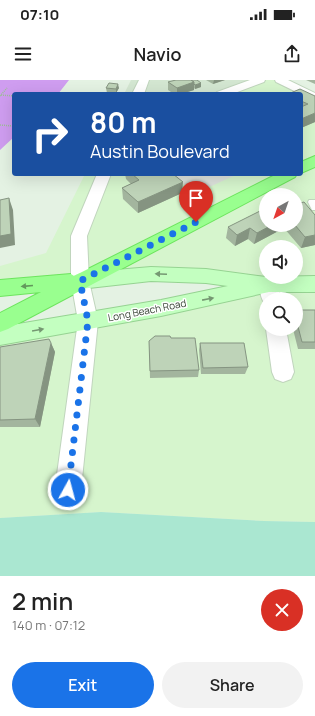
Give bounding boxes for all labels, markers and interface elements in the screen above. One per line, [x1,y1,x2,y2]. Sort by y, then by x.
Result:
text: 07:10 [20,4,59,25]
text: Navio [133,42,182,66]
icon: menu [12,43,34,65]
icon: share [281,43,303,65]
text: 80 m [90,103,156,141]
icon: right [24,108,76,160]
text: Austin Boulevard [90,139,230,163]
pin [179,181,213,222]
icon: arrive [185,187,207,209]
north arrow [259,188,303,232]
map controls [259,188,303,336]
button: sound [259,240,303,284]
one-way arrow [155,271,167,278]
one-way arrow [21,282,33,289]
button: search [259,292,303,336]
one-way arrow [201,295,214,301]
street label: Long Beach Road [107,296,187,324]
one-way arrow [32,327,45,333]
position arrow [47,469,89,511]
text: 2 min [12,584,73,617]
button: close [261,589,303,631]
text: 140 m · 07:12 [12,616,85,634]
button: Exit [12,662,154,708]
button: Share [162,662,303,708]

